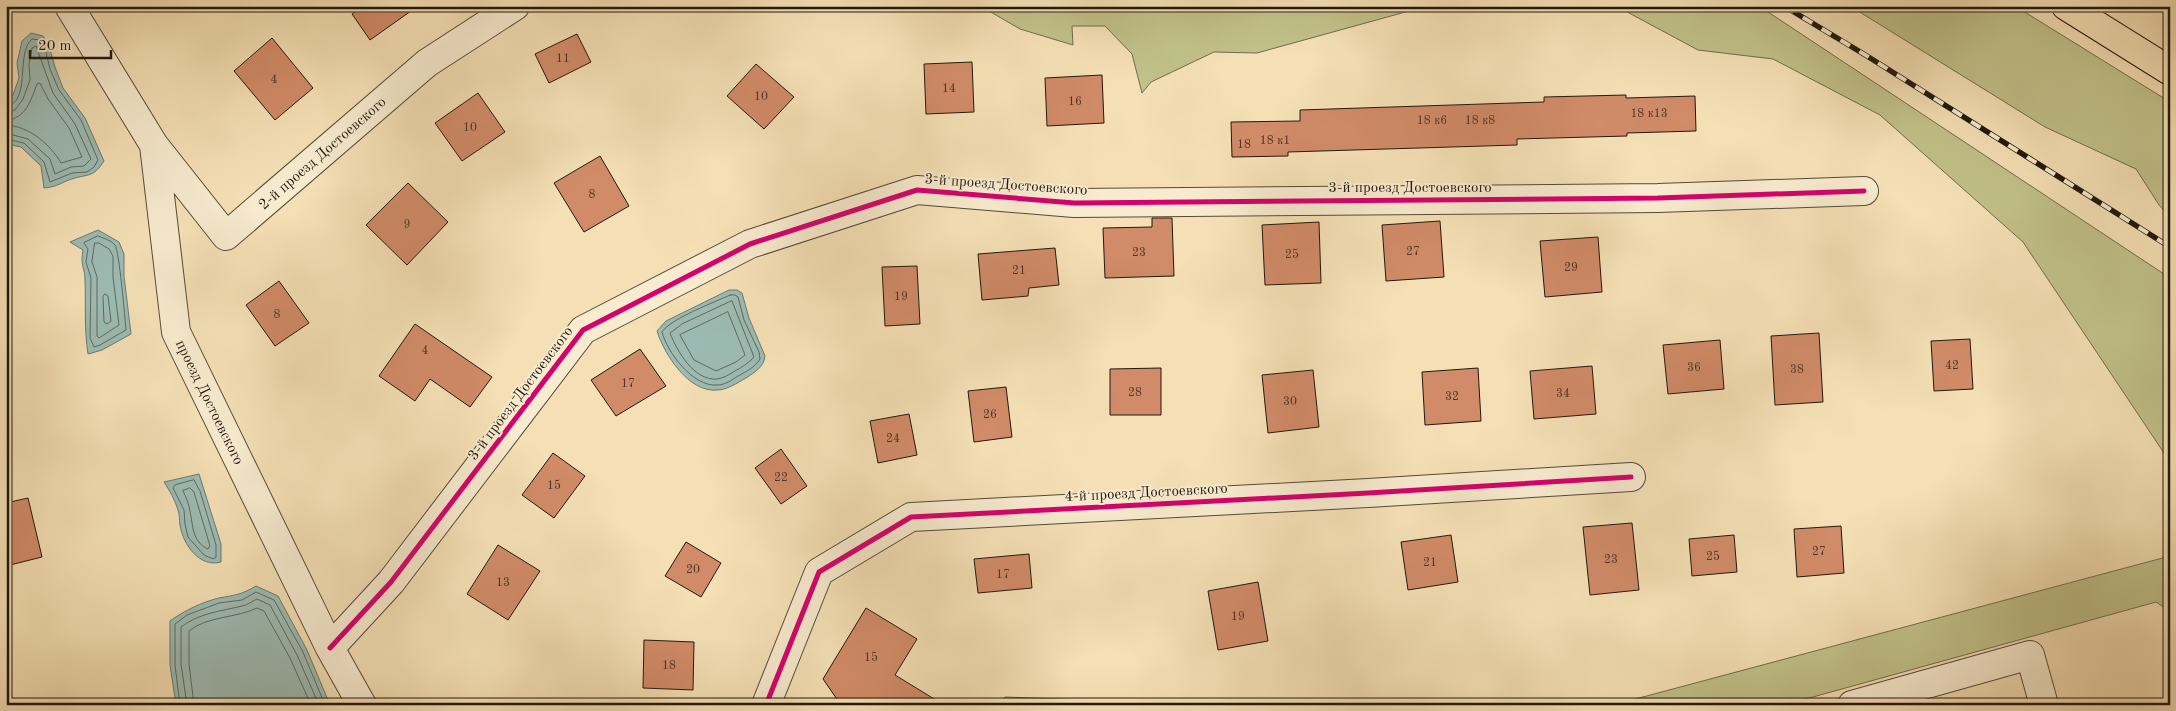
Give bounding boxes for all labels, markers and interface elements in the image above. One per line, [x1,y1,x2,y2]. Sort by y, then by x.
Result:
scale bar [30,28,111,60]
text: 20 m [38,39,72,54]
house number: 11 [556,53,570,65]
house number: 4 [271,74,278,86]
house number: 14 [942,83,956,95]
house number: 10 [754,91,768,103]
street label: 2-й проезд Достоевского [256,95,390,213]
house number: 16 [1068,96,1082,108]
house number: 18 к13 [1630,108,1668,120]
house number: 18 к6 [1417,115,1447,127]
house number: 18 к8 [1465,115,1495,127]
house number: 10 [463,122,477,134]
house number: 18 к1 [1260,135,1290,147]
house number: 18 [1237,139,1251,151]
street label: 3-й проезд Достоевского [924,172,1088,199]
street label: 3-й проезд Достоевского [1328,181,1492,196]
house number: 8 [589,189,596,201]
house number: 9 [404,219,410,231]
house number: 27 [1406,246,1420,258]
house number: 23 [1132,247,1146,259]
house number: 25 [1285,248,1299,261]
house number: 29 [1564,262,1578,274]
house number: 21 [1012,265,1026,277]
house number: 19 [894,291,908,303]
house number: 8 [274,309,281,321]
street label: 3-й проезд Достоевского [466,324,576,464]
street label: проезд Достоевского [172,338,245,467]
house number: 4 [422,345,429,357]
house number: 42 [1945,360,1959,372]
house number: 36 [1687,362,1701,374]
house number: 38 [1790,364,1804,376]
house number: 17 [621,378,635,390]
house number: 28 [1128,387,1142,399]
house number: 34 [1556,388,1570,400]
house number: 32 [1445,391,1459,403]
house number: 30 [1283,396,1297,408]
house number: 26 [983,409,997,421]
house number: 24 [886,433,900,445]
house number: 22 [774,472,788,484]
house number: 15 [547,479,561,492]
street label: 4-й проезд Достоевского [1064,482,1228,505]
house number: 27 [1812,546,1826,558]
house number: 25 [1706,550,1720,563]
house number: 23 [1604,554,1618,566]
house number: 21 [1423,557,1437,569]
house number: 20 [686,564,700,576]
house number: 17 [996,569,1010,581]
house number: 13 [496,577,510,589]
house number: 19 [1231,611,1245,623]
house number: 15 [864,651,878,664]
house number: 18 [662,660,676,672]

